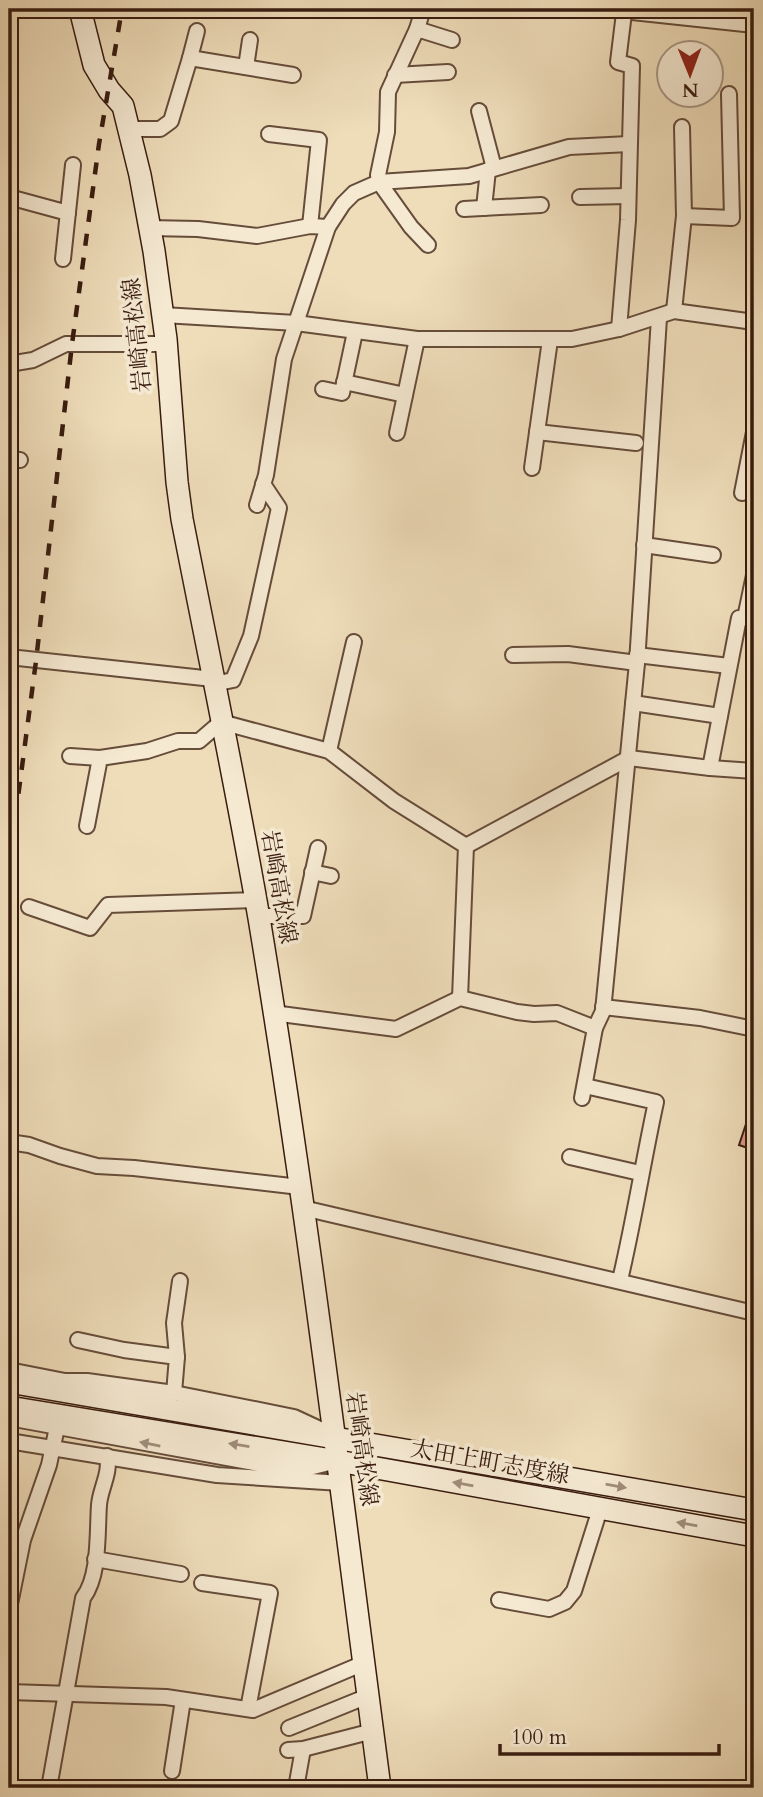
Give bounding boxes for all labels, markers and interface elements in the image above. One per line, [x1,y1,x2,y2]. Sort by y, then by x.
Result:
north arrow [654,38,724,108]
text: N [681,77,699,103]
street label: 岩崎高松線 [116,276,158,394]
street label: 岩崎高松線 [254,828,304,946]
street label: 岩崎高松線 [339,1390,385,1508]
street label: 太田上町志度線 [408,1433,572,1491]
one-way arrow [139,1439,161,1450]
one-way arrow [228,1439,250,1450]
one-way arrow [452,1478,474,1489]
one-way arrow [605,1481,627,1492]
one-way arrow [676,1518,698,1529]
scale bar [500,1713,719,1757]
text: 100 m [511,1723,567,1752]

